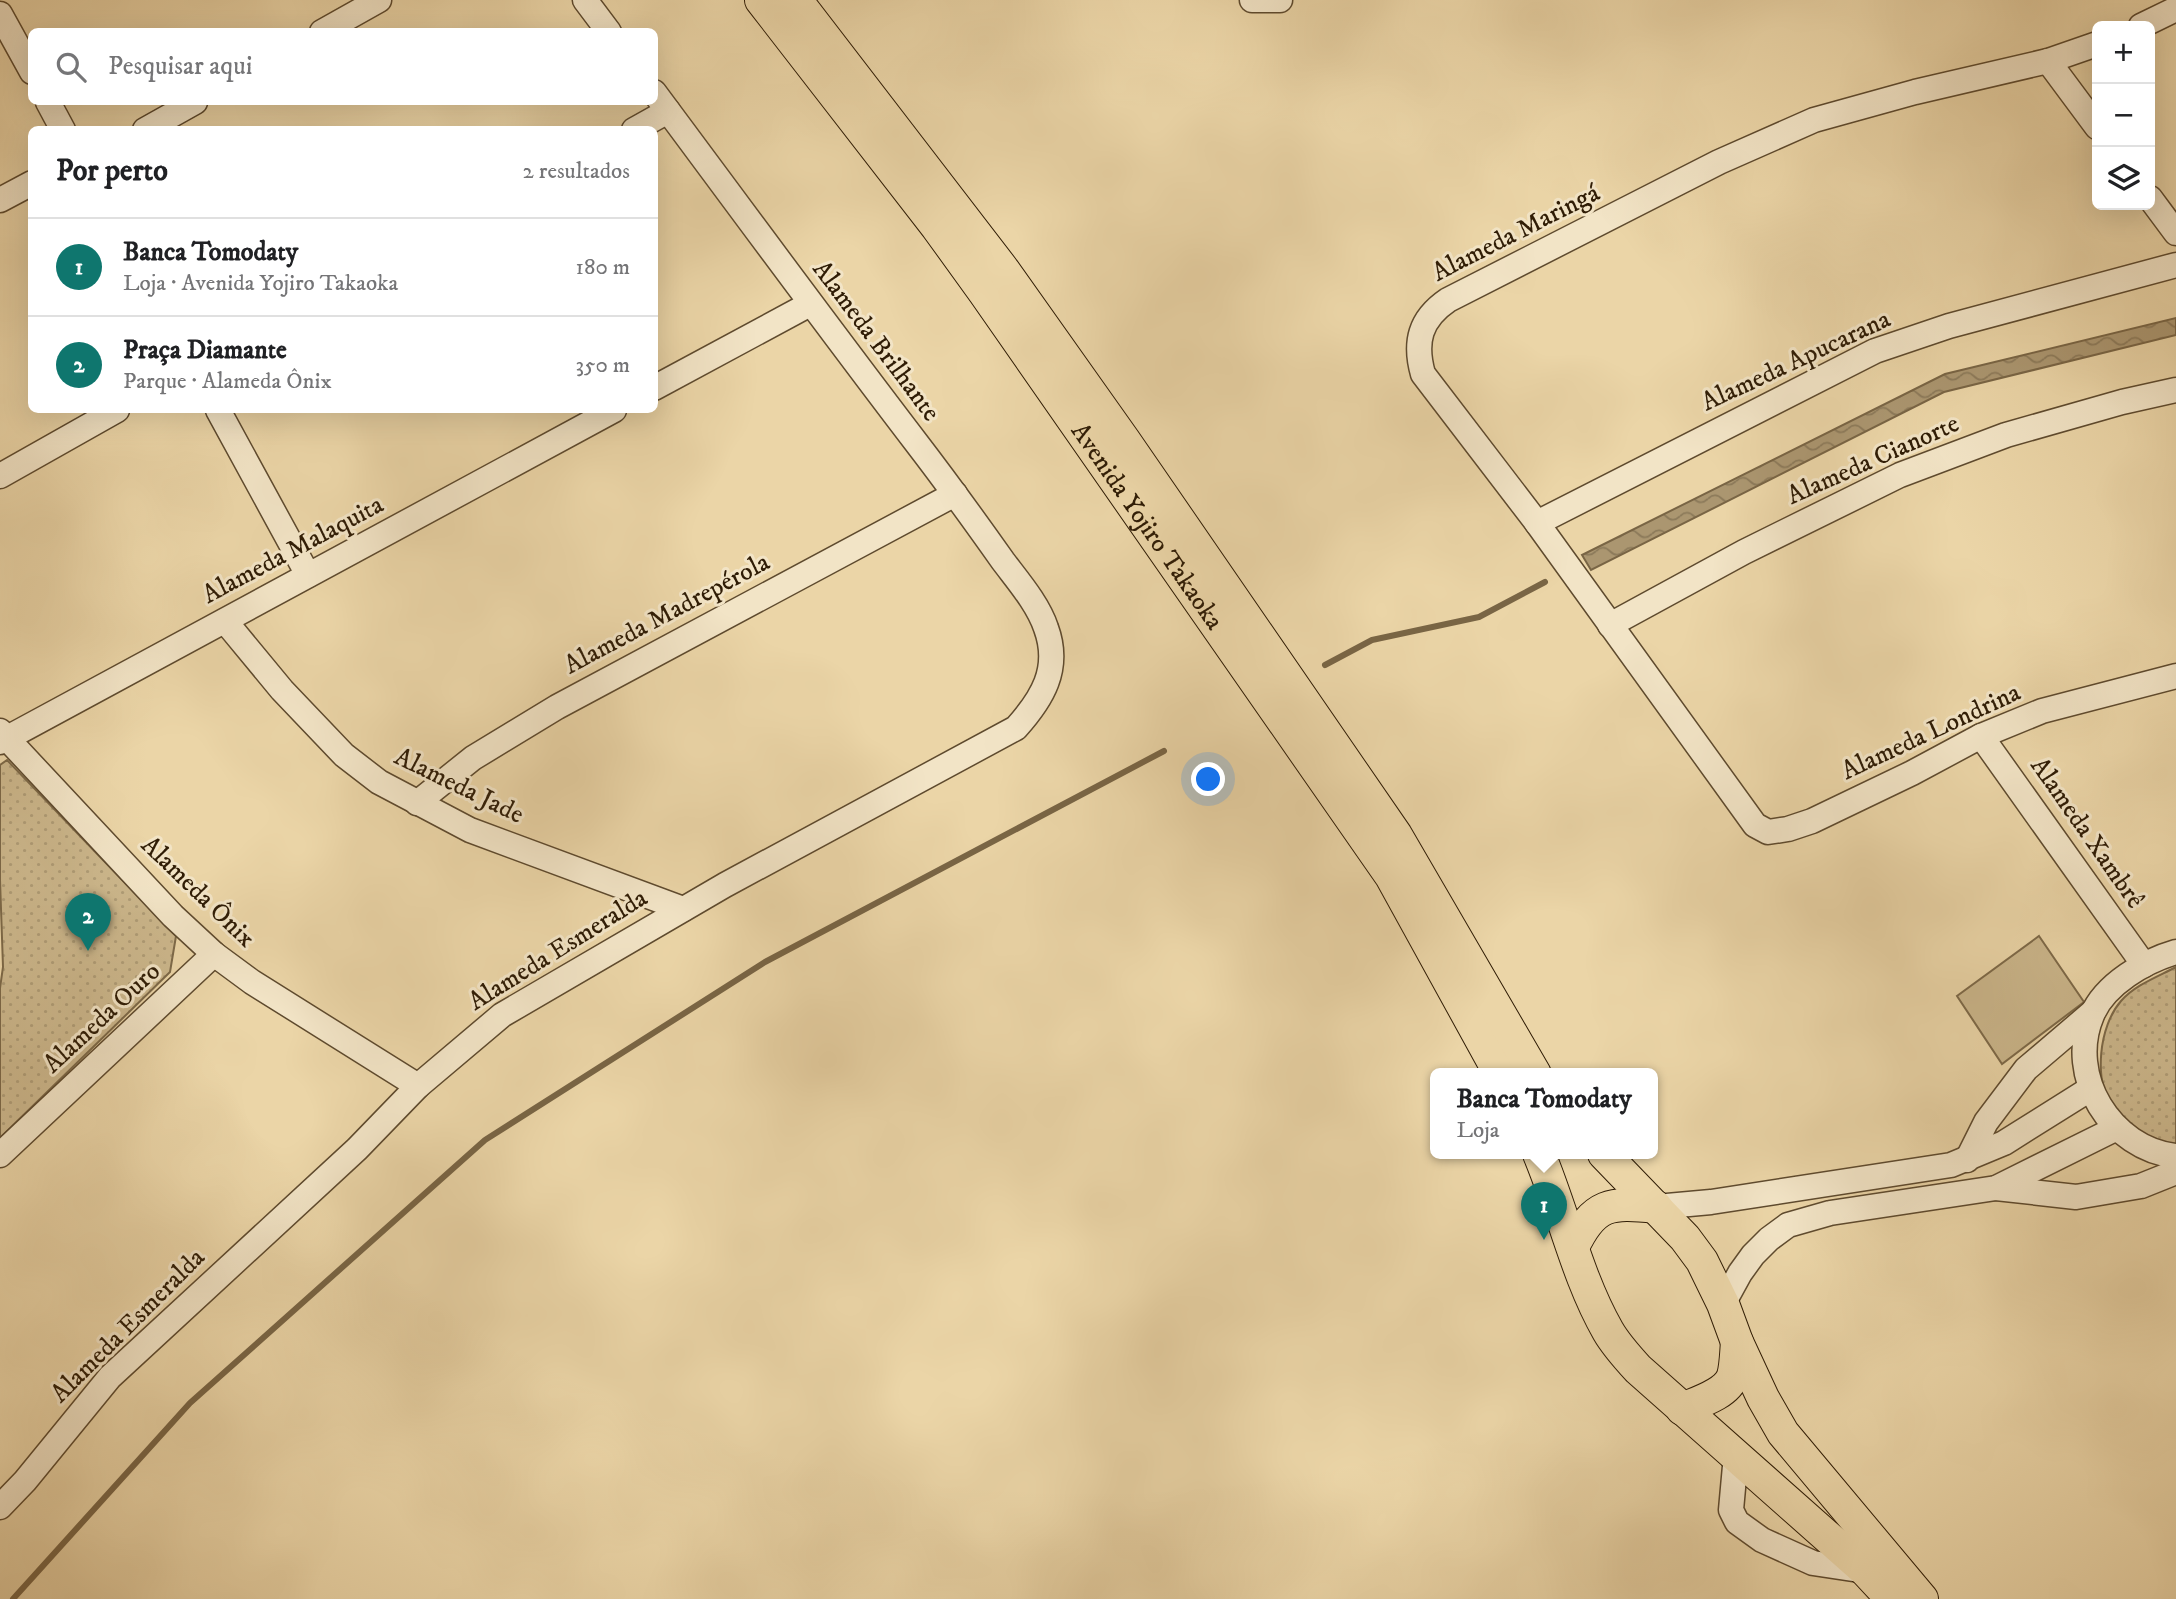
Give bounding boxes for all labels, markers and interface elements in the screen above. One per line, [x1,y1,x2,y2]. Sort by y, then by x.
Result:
map controls [2092,21,2155,210]
button: + [2092,21,2155,84]
search box [28,28,658,105]
icon: search [52,48,90,86]
text: Pesquisar aqui [108,50,252,83]
button: − [2092,84,2155,147]
button: layers [2092,147,2155,210]
text: Por perto [56,153,168,190]
text: 2 resultados [523,157,630,186]
street label: Alameda Maringá [1427,177,1605,289]
text: Banca Tomodaty [123,236,298,269]
text: 1 [75,253,83,282]
text: 180 m [575,253,630,282]
street label: Alameda Brilhante [805,254,947,428]
text: Loja · Avenida Yojiro Takaoka [123,269,398,298]
street label: Alameda Apucarana [1696,303,1896,419]
text: Praça Diamante [123,334,287,367]
text: 2 [73,351,85,380]
text: 350 m [575,351,630,380]
text: Parque · Alameda Ônix [123,367,332,396]
street label: Alameda Cianorte [1782,407,1964,513]
street label: Avenida Yojiro Takaoka [1064,416,1231,636]
street label: Alameda Malaquita [197,488,389,612]
street label: Alameda Madrepérola [558,546,776,682]
street label: Alameda Londrina [1836,676,2026,788]
street label: Alameda Jade [389,741,529,831]
street label: Alameda Xambrê [2023,751,2151,915]
your location [1191,762,1225,796]
street label: Alameda Ônix [134,828,263,955]
street label: Alameda Esmeralda [462,882,654,1018]
pin: 2 [65,893,111,951]
street label: Alameda Ouro [36,955,168,1081]
popup [1430,1068,1658,1159]
text: Banca Tomodaty [1456,1083,1632,1116]
text: Loja [1456,1116,1499,1145]
pin: 1 [1521,1182,1567,1240]
street label: Alameda Esmeralda [44,1242,212,1410]

